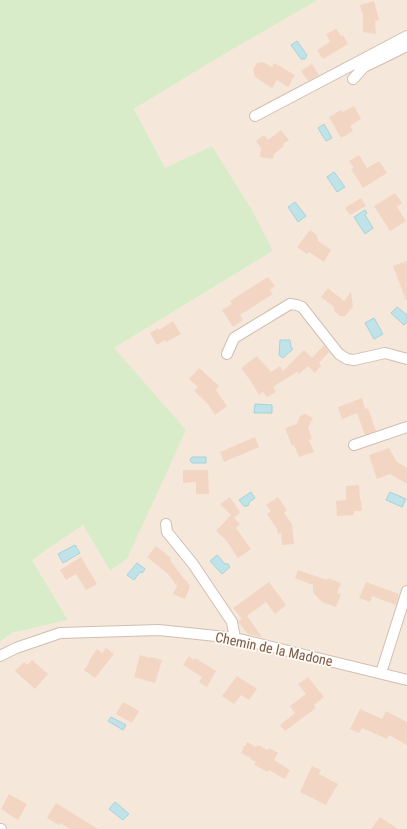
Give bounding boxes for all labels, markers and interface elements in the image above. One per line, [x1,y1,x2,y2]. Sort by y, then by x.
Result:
street label: Chemin de la Madone [214,629,335,669]

